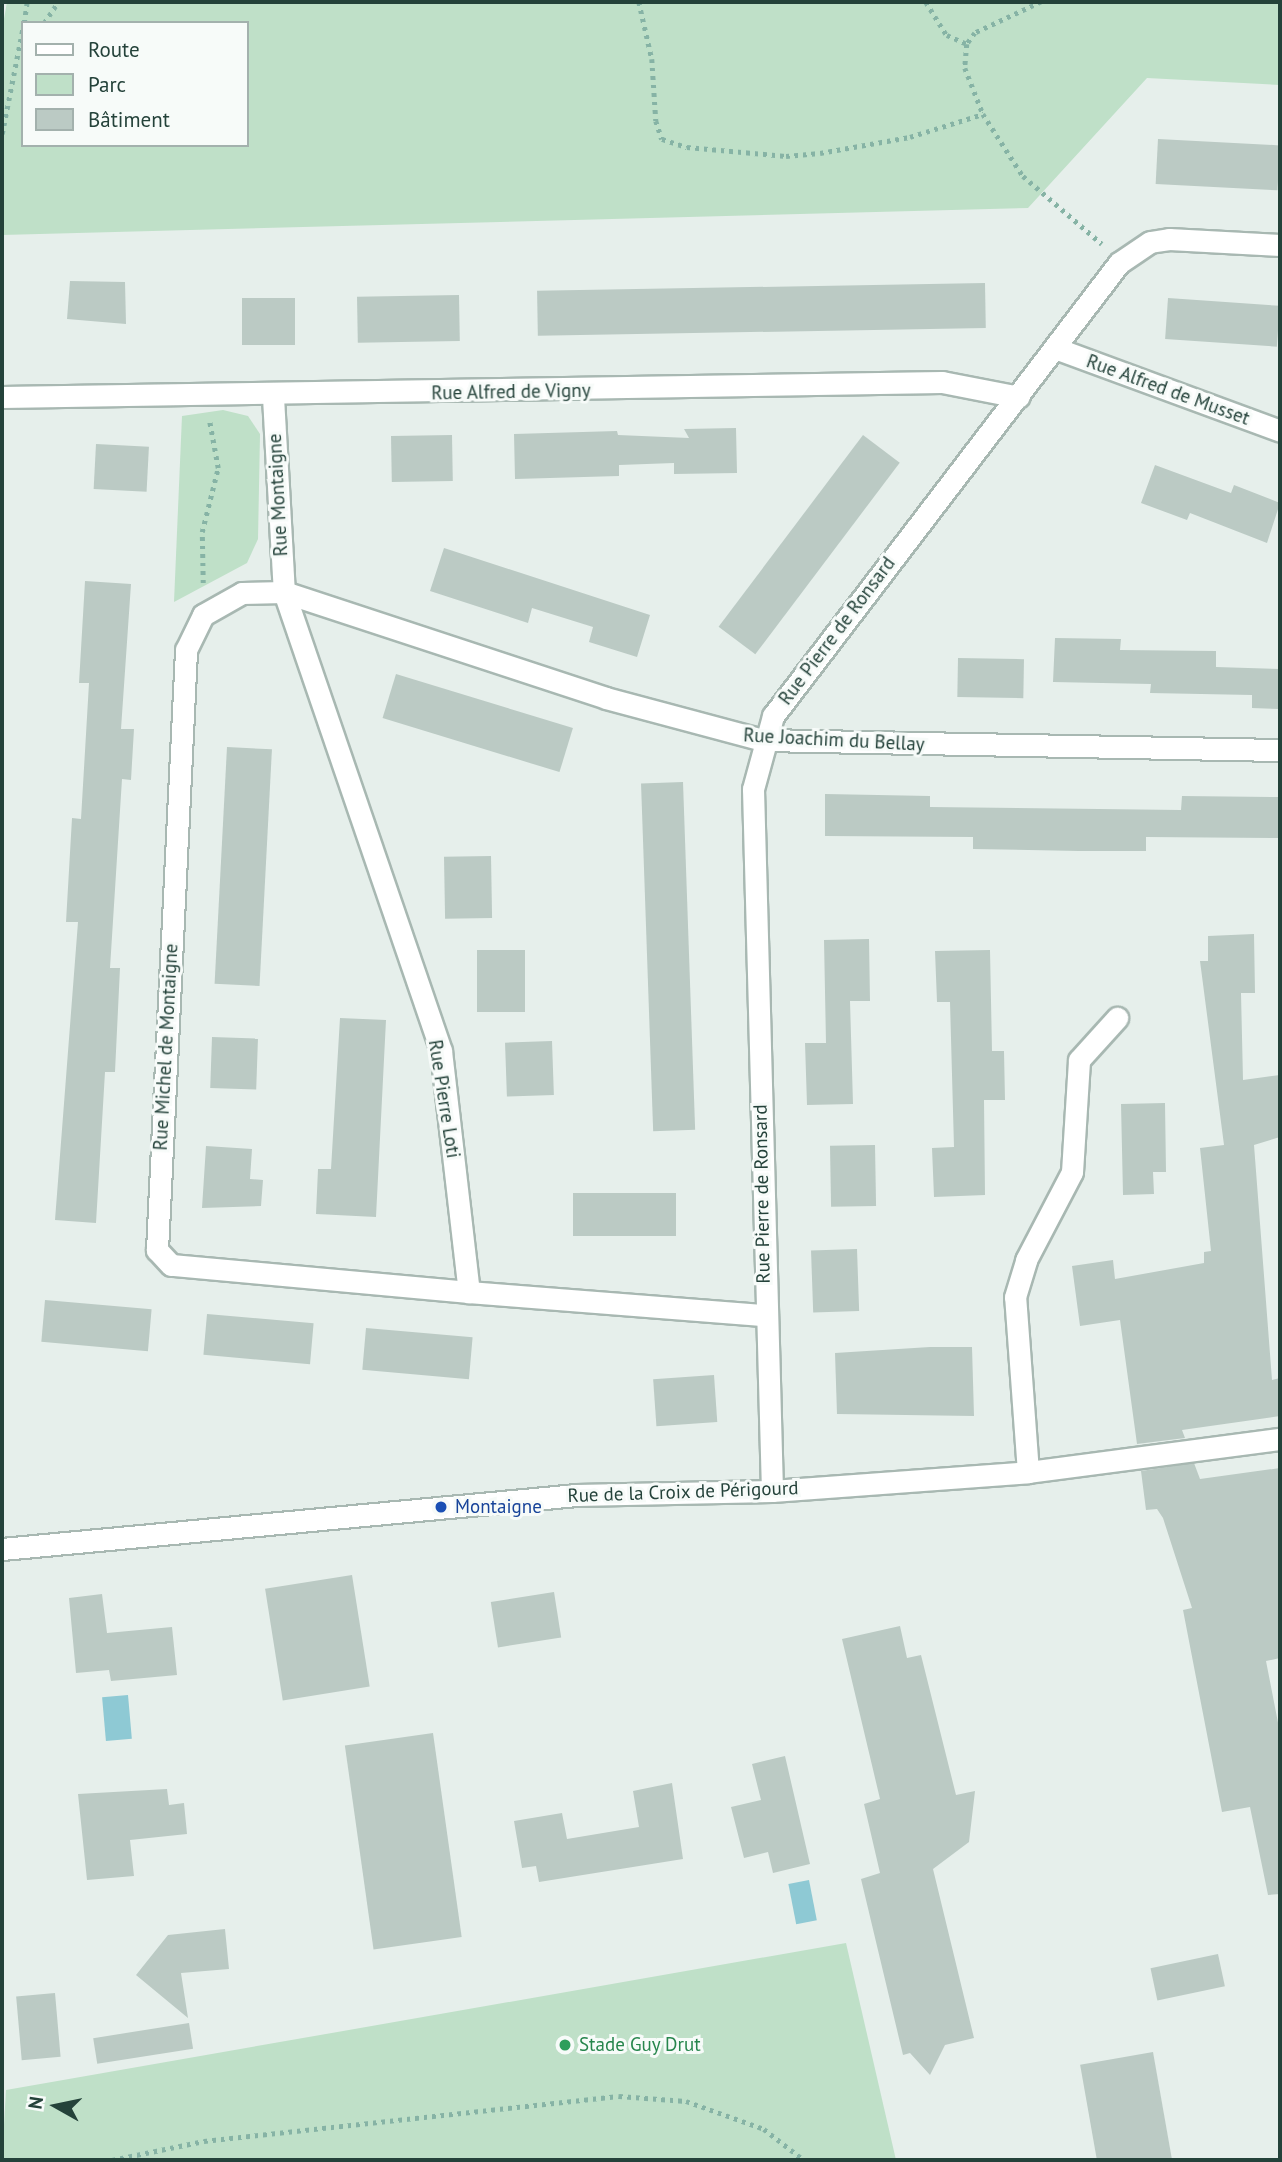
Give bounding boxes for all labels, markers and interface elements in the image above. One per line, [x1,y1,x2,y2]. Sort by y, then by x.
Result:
legend [21,21,248,147]
text: Route [88,36,140,63]
text: Parc [88,71,126,98]
text: Bâtiment [88,106,170,133]
street label: Rue Alfred de Musset [1083,350,1253,430]
street label: Rue Alfred de Vigny [431,379,591,405]
street label: Rue Montaigne [263,433,293,557]
street label: Rue Pierre de Ronsard [774,553,900,709]
street label: Rue Joachim du Bellay [743,724,925,756]
street label: Rue Michel de Montaigne [149,943,183,1151]
street label: Rue Pierre Loti [423,1038,465,1160]
street label: Rue Pierre de Ronsard [749,1104,775,1284]
street label: Rue de la Croix de Périgourd [567,1477,799,1507]
place label: Montaigne [455,1496,542,1518]
marker: Montaigne [433,1499,449,1515]
place label: Stade Guy Drut [579,2034,701,2056]
marker: Stade Guy Drut [557,2037,573,2053]
north arrow [21,2071,91,2141]
text: N [22,2095,48,2111]

